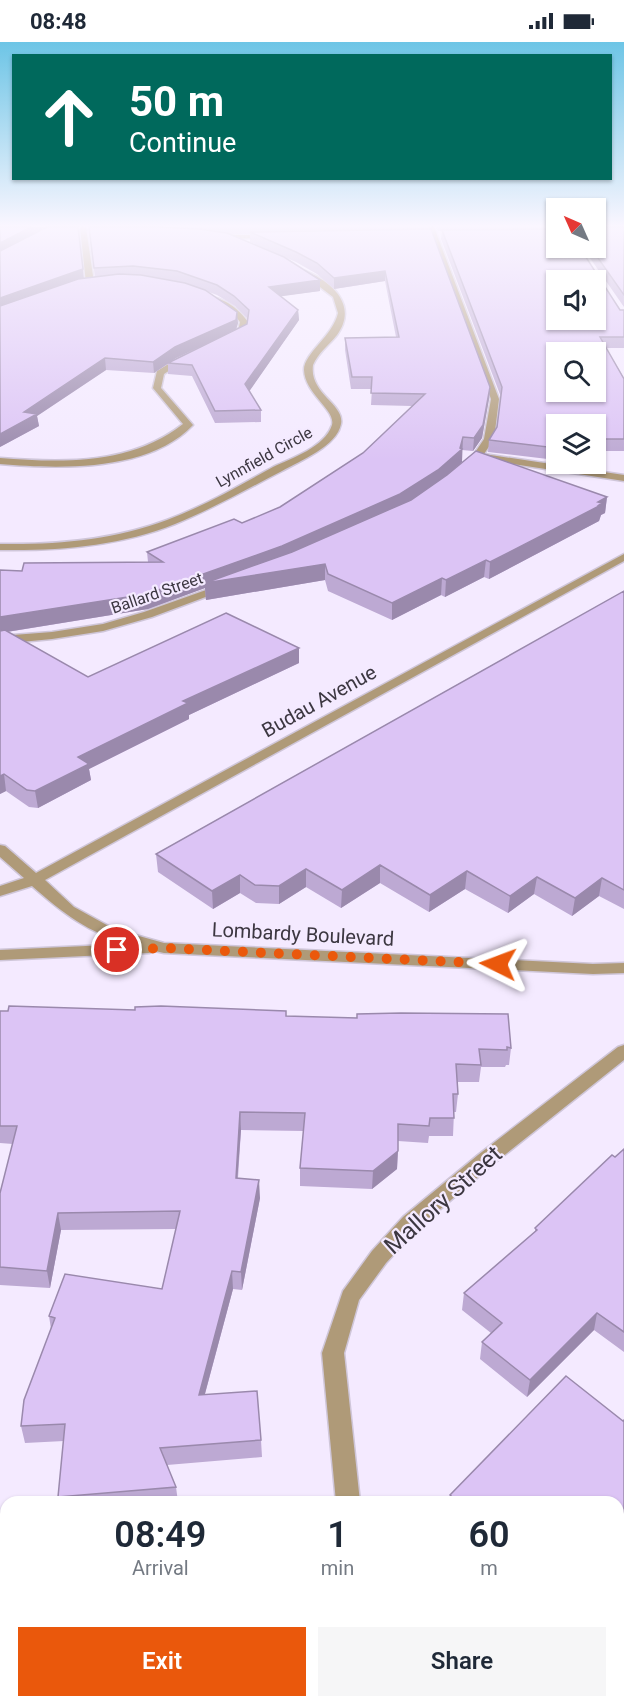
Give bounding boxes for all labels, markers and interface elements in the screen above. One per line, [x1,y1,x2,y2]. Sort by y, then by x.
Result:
text: 08:48 [30,9,87,34]
text: 50 m [129,77,224,126]
icon: ahead [30,78,108,156]
text: Continue [129,127,236,159]
north arrow [546,198,606,258]
map controls [546,198,606,474]
button: sound [546,270,606,330]
button: search [546,342,606,402]
button: layers [546,414,606,474]
street label: Lynnfield Circle [212,423,316,491]
street label: Ballard Street [109,568,205,618]
street label: Budau Avenue [258,660,380,742]
street label: Lombardy Boulevard [211,917,395,951]
pin [91,924,142,975]
position arrow [466,932,530,996]
icon: arrive [100,933,133,966]
street label: Mallory Street [379,1140,508,1260]
text: 08:49 [114,1514,206,1556]
text: 1 [327,1514,348,1556]
text: 60 [469,1514,510,1556]
text: Arrival [132,1556,189,1580]
text: min [321,1556,354,1580]
text: m [480,1556,498,1580]
button: Exit [18,1627,306,1696]
button: Share [318,1627,606,1696]

